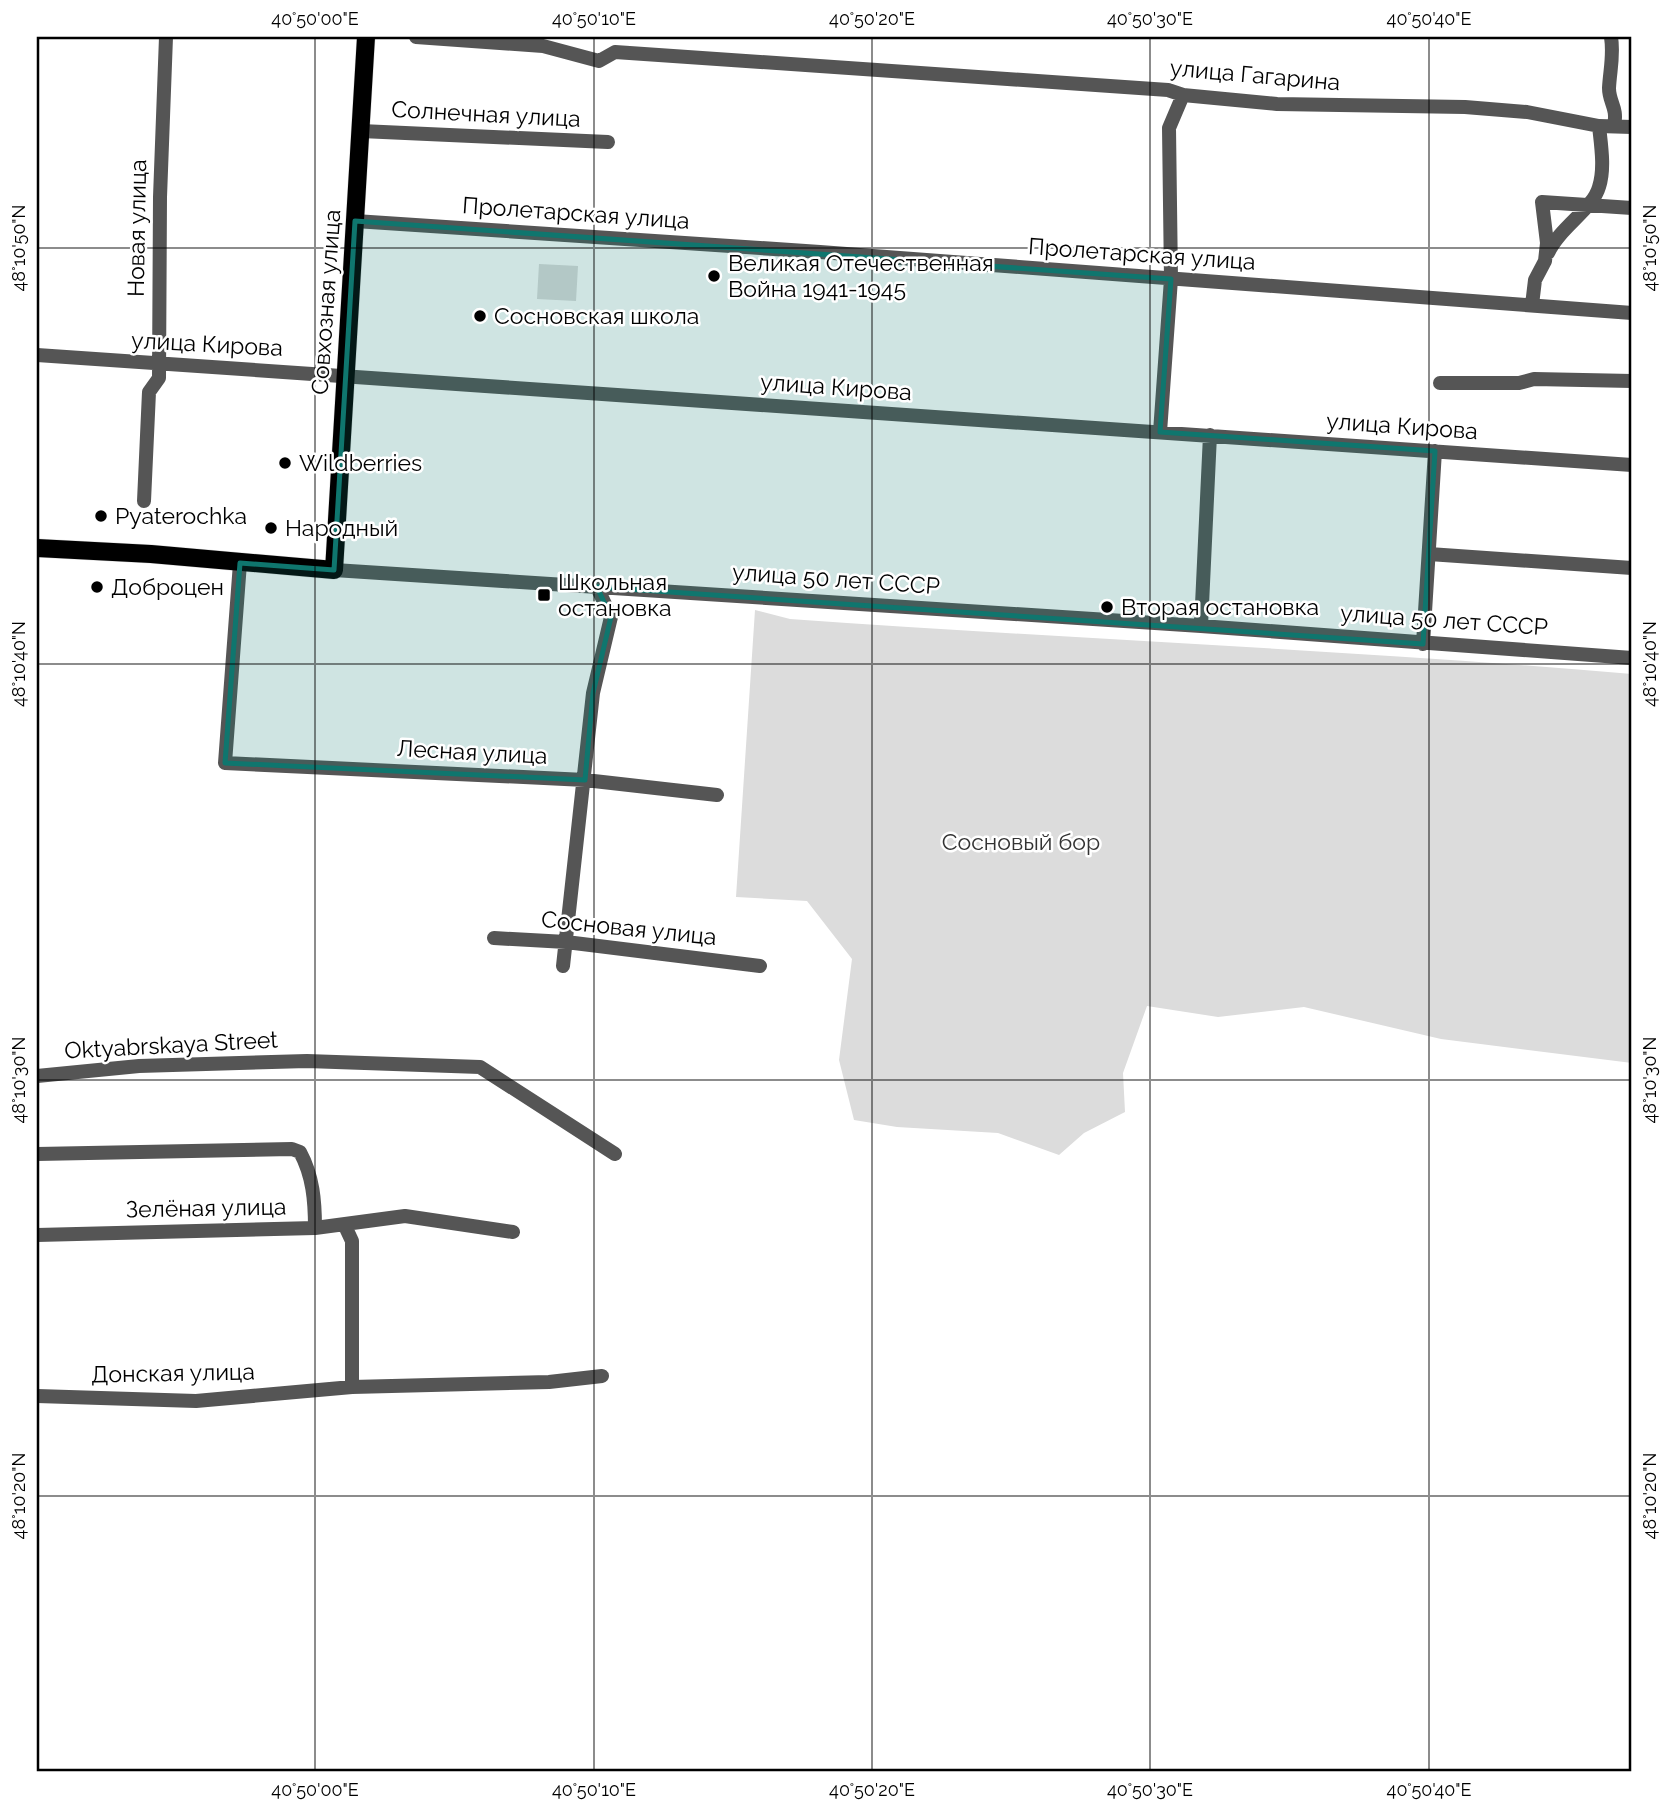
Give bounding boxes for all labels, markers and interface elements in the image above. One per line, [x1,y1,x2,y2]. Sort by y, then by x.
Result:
text: 40°50'00"E [271,8,359,29]
text: 40°50'10"E [552,8,636,29]
text: 40°50'20"E [829,8,915,29]
text: 40°50'30"E [1107,8,1193,29]
text: 40°50'40"E [1387,8,1471,29]
street label: улица Гагарина [1169,54,1341,95]
street label: Солнечная улица [391,95,581,132]
street label: Новая улица [122,159,151,297]
street label: Пролетарская улица [461,191,691,234]
text: 48°10'50"N [8,204,29,292]
text: 48°10'50"N [1639,204,1660,292]
street label: Совхозная улица [306,208,345,395]
street label: Пролетарская улица [1027,232,1257,275]
place label: Великая Отечественная Война 1941-1945 [728,249,994,302]
marker: Великая Отечественная Война 1941-1945 [706,268,722,284]
place label: Сосновская школа [494,302,699,329]
marker: Сосновская школа [472,308,488,324]
street label: улица Кирова [130,326,284,361]
street label: улица Кирова [759,368,913,405]
street label: улица Кирова [1325,407,1479,444]
place label: Wildberries [299,449,422,476]
marker: Wildberries [277,455,293,471]
place label: Pyaterochka [115,502,247,529]
marker: Pyaterochka [93,508,109,524]
place label: Народный [285,514,398,541]
marker: Народный [263,520,279,536]
street label: улица 50 лет СССР [731,558,941,599]
place label: Школьная остановка [558,568,672,621]
place label: Доброцен [111,573,224,600]
marker: Доброцен [89,579,105,595]
marker: Школьная остановка [536,587,552,603]
place label: Вторая остановка [1121,593,1319,620]
marker: Вторая остановка [1099,599,1115,615]
street label: улица 50 лет СССР [1339,599,1549,640]
text: 48°10'40"N [8,621,29,707]
text: 48°10'40"N [1639,621,1660,707]
street label: Лесная улица [396,734,548,769]
park label: Сосновый бор [942,828,1100,855]
street label: Сосновая улица [540,905,718,950]
street label: Oktyabrskaya Street [63,1025,279,1064]
text: 48°10'30"N [8,1036,29,1124]
text: 48°10'30"N [1639,1036,1660,1124]
street label: Зелёная улица [125,1193,287,1222]
street label: Донская улица [91,1358,255,1387]
text: 48°10'20"N [8,1453,29,1539]
text: 48°10'20"N [1639,1453,1660,1539]
text: 40°50'00"E [271,1779,359,1800]
text: 40°50'10"E [552,1779,636,1800]
text: 40°50'20"E [829,1779,915,1800]
text: 40°50'30"E [1107,1779,1193,1800]
text: 40°50'40"E [1387,1779,1471,1800]

